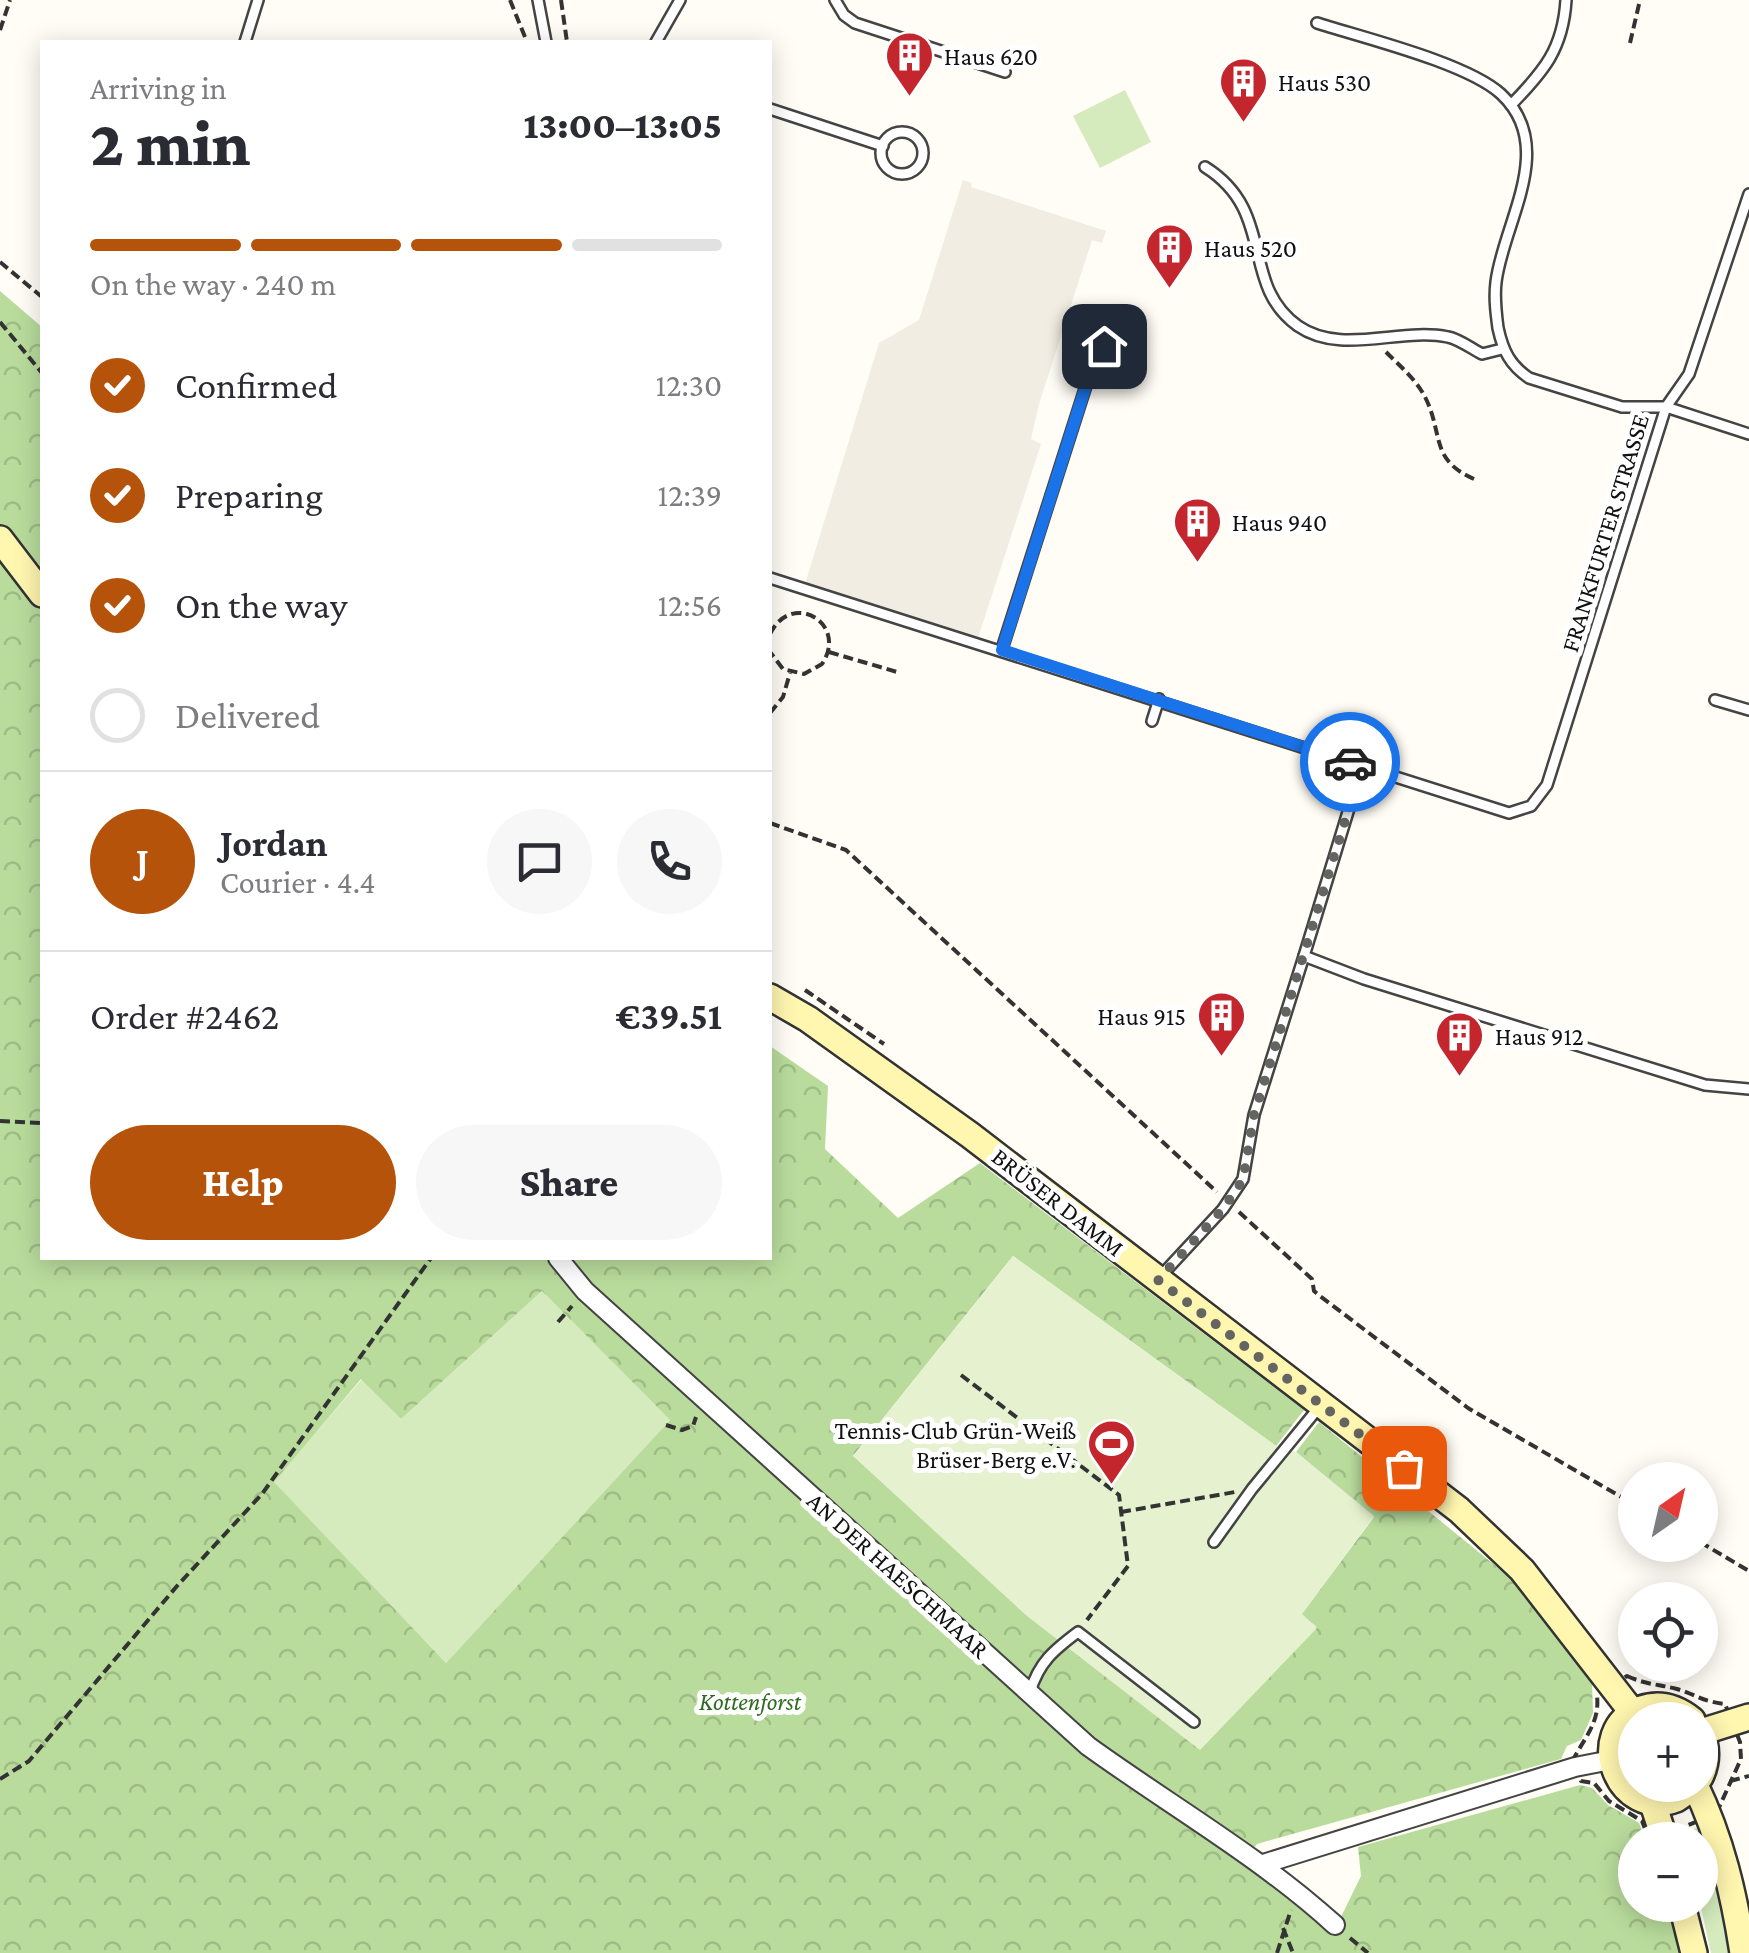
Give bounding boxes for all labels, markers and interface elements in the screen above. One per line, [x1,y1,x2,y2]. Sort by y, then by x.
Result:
building icon: Haus 620 [883,30,935,98]
place label: Haus 620 [944,43,1038,70]
building icon: Haus 530 [1217,56,1269,124]
place label: Haus 530 [1278,69,1371,96]
text: Arriving in [90,70,227,106]
text: 13:00–13:05 [524,104,722,146]
text: 2 min [90,107,251,179]
building icon: Haus 520 [1143,222,1195,290]
place label: Haus 520 [1204,235,1297,262]
text: On the way · 240 m [90,266,336,302]
pin [1062,304,1147,389]
icon: home [1077,319,1132,374]
icon: check [90,358,145,413]
text: Confirmed [175,364,338,406]
text: 12:30 [656,367,722,403]
street label: FRANKFURTER STRASSE [1556,411,1654,655]
icon: check [90,468,145,523]
text: Preparing [175,474,323,516]
text: 12:39 [658,477,722,513]
building icon: Haus 940 [1171,496,1223,564]
place label: Haus 940 [1232,509,1327,536]
icon: check [90,578,145,633]
text: On the way [175,584,347,626]
text: 12:56 [657,587,722,623]
text: Delivered [175,694,320,736]
courier [1300,712,1400,812]
icon: car [1323,735,1378,790]
button: chat [487,809,592,914]
button: phone [617,809,722,914]
text: Jordan [220,822,328,864]
text: J [136,840,149,882]
text: Courier · 4.4 [220,864,376,900]
building icon: Haus 915 [1195,990,1247,1058]
text: Order #2462 [90,995,279,1037]
text: €39.51 [615,995,722,1037]
place label: Haus 915 [1097,1003,1186,1030]
building icon: Haus 912 [1434,1010,1486,1078]
place label: Haus 912 [1495,1023,1584,1050]
button: Help [90,1125,396,1240]
button: Share [416,1125,722,1240]
street label: BRÜSER DAMM [987,1142,1129,1262]
place label: Tennis-Club Grün-Weiß Brüser-Berg e.V. [834,1417,1076,1474]
sports icon: Tennis-Club Grün-Weiß Brüser-Berg e.V. [1085,1418,1137,1486]
pin [1362,1426,1447,1511]
icon: bag [1377,1441,1432,1496]
north arrow [1618,1462,1718,1562]
map controls [1618,1462,1718,1922]
street label: AN DER HAESCHMAAR [802,1487,994,1663]
button: locate [1618,1582,1718,1682]
park label: Kottenforst [699,1688,802,1716]
button: + [1618,1702,1718,1802]
button: − [1618,1822,1718,1922]

